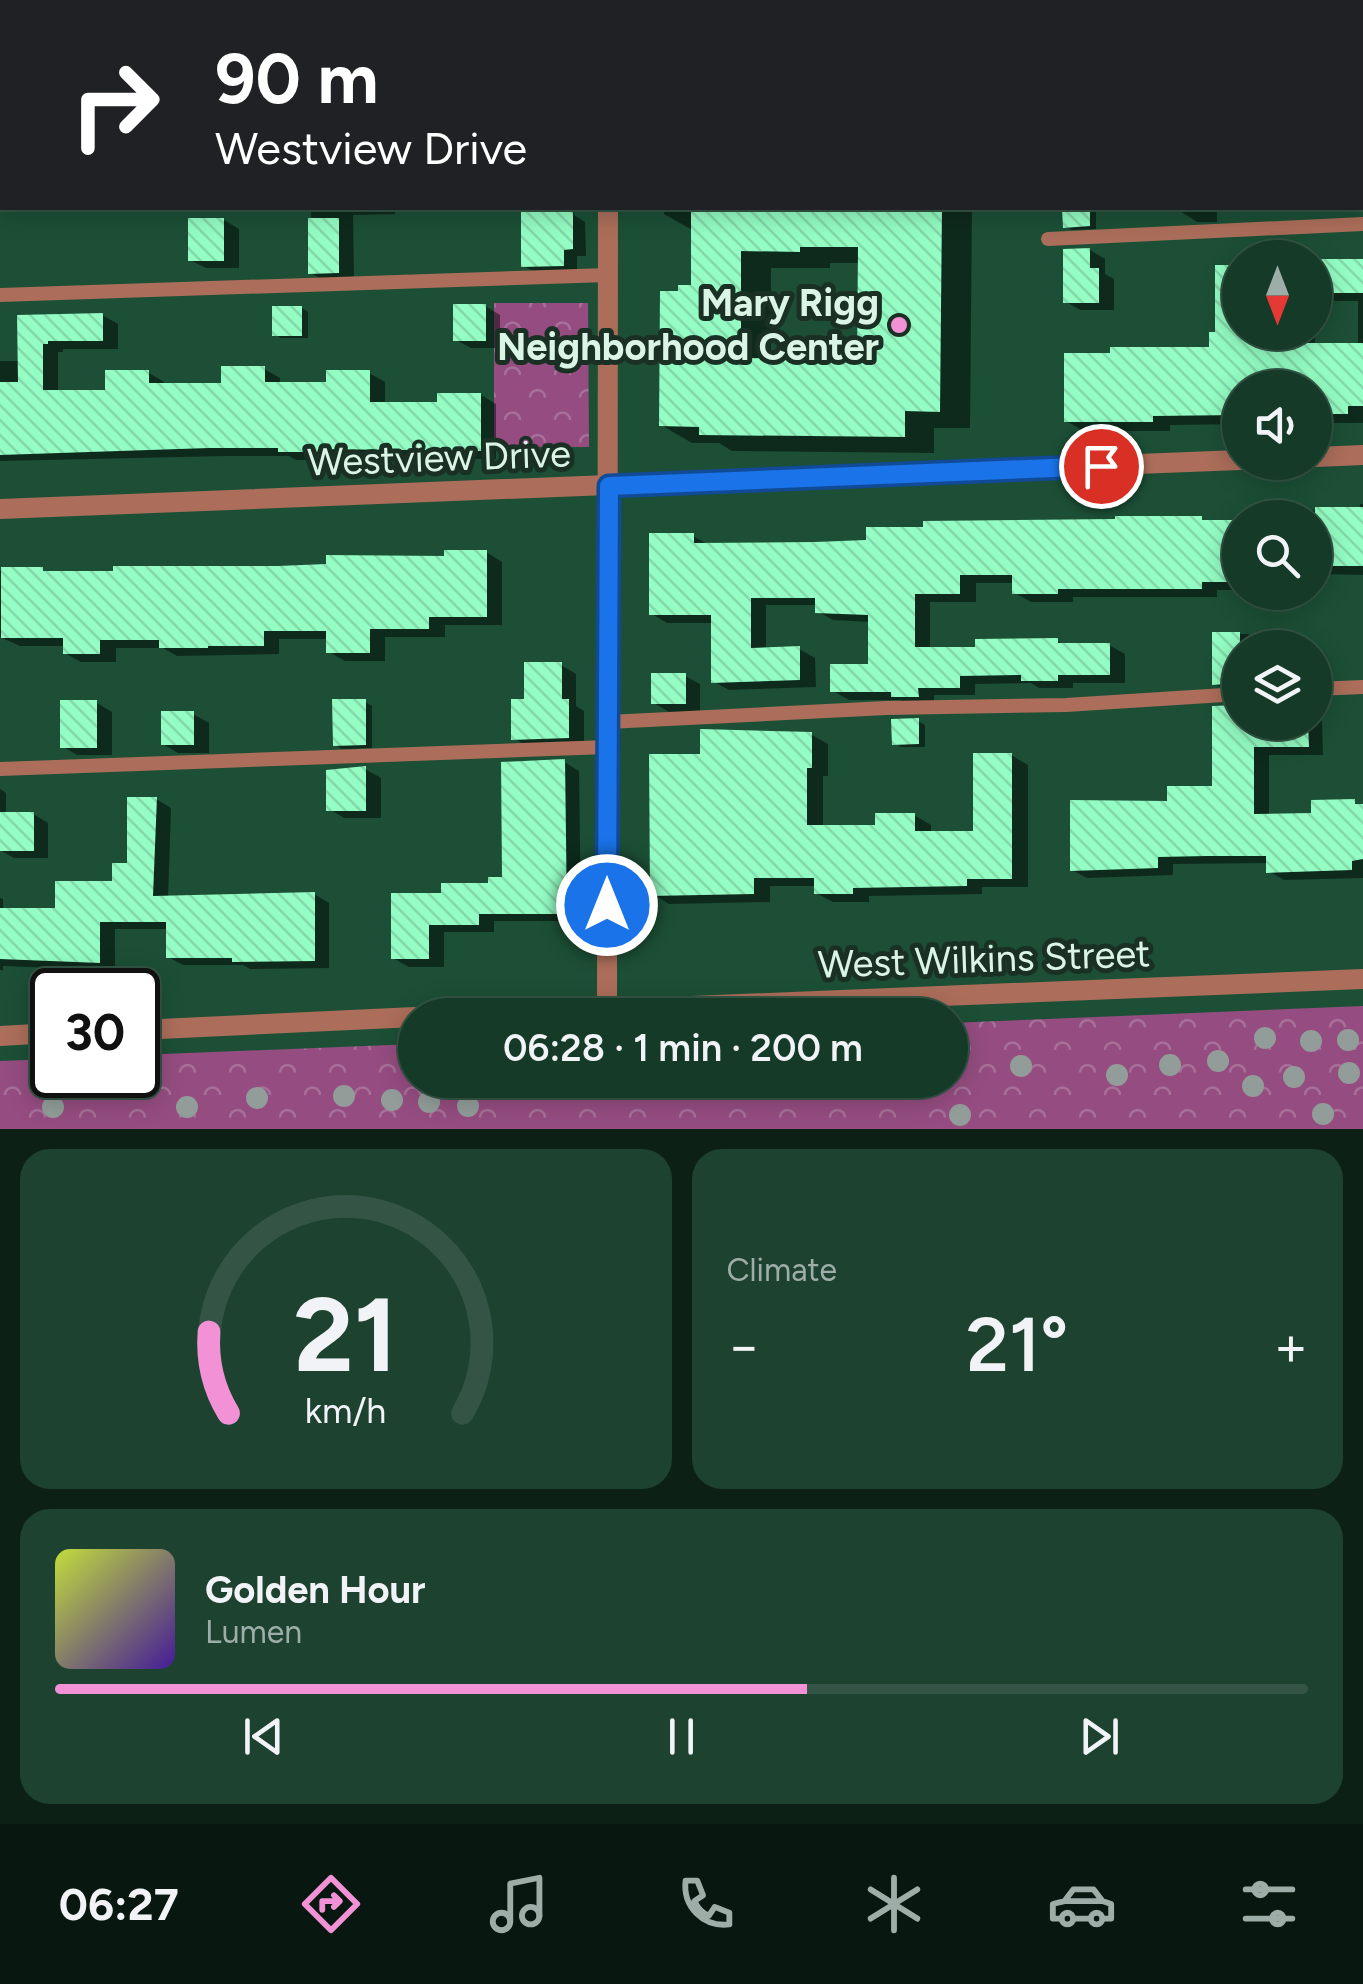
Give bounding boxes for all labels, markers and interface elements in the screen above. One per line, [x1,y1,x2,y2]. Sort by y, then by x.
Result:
text: 90 m [215,36,379,121]
icon: right [50,40,180,170]
text: Westview Drive [215,121,527,175]
north arrow [1222,240,1332,350]
map controls [1222,240,1332,740]
place label: Mary Rigg Neighborhood Center [497,280,879,370]
marker: Mary Rigg Neighborhood Center [888,314,910,336]
button: sound [1222,370,1332,480]
pin [1059,424,1144,509]
street label: Westview Drive [306,430,572,486]
icon: arrive [1074,439,1129,494]
button: search [1222,500,1332,610]
button: layers [1222,630,1332,740]
position arrow [555,853,659,957]
street label: West Wilkins Street [817,930,1151,988]
speed limit sign: 30 [30,968,160,1098]
text: 06:28 · 1 min · 200 m [503,1025,863,1071]
text: Climate [727,1251,837,1289]
text: 21 [294,1272,398,1397]
text: 21° [966,1300,1068,1390]
text: − [727,1313,761,1379]
text: + [1274,1313,1308,1379]
text: km/h [305,1389,387,1432]
text: Golden Hour [205,1567,426,1613]
text: Lumen [205,1613,302,1651]
icon: previous [236,1709,291,1764]
icon: pause [654,1709,709,1764]
icon: next [1072,1709,1127,1764]
icon: directions [296,1869,366,1939]
icon: music [484,1869,554,1939]
icon: phone [671,1869,741,1939]
icon: climate [859,1869,929,1939]
icon: car [1047,1869,1117,1939]
icon: filters [1234,1869,1304,1939]
text: 06:27 [59,1877,179,1931]

